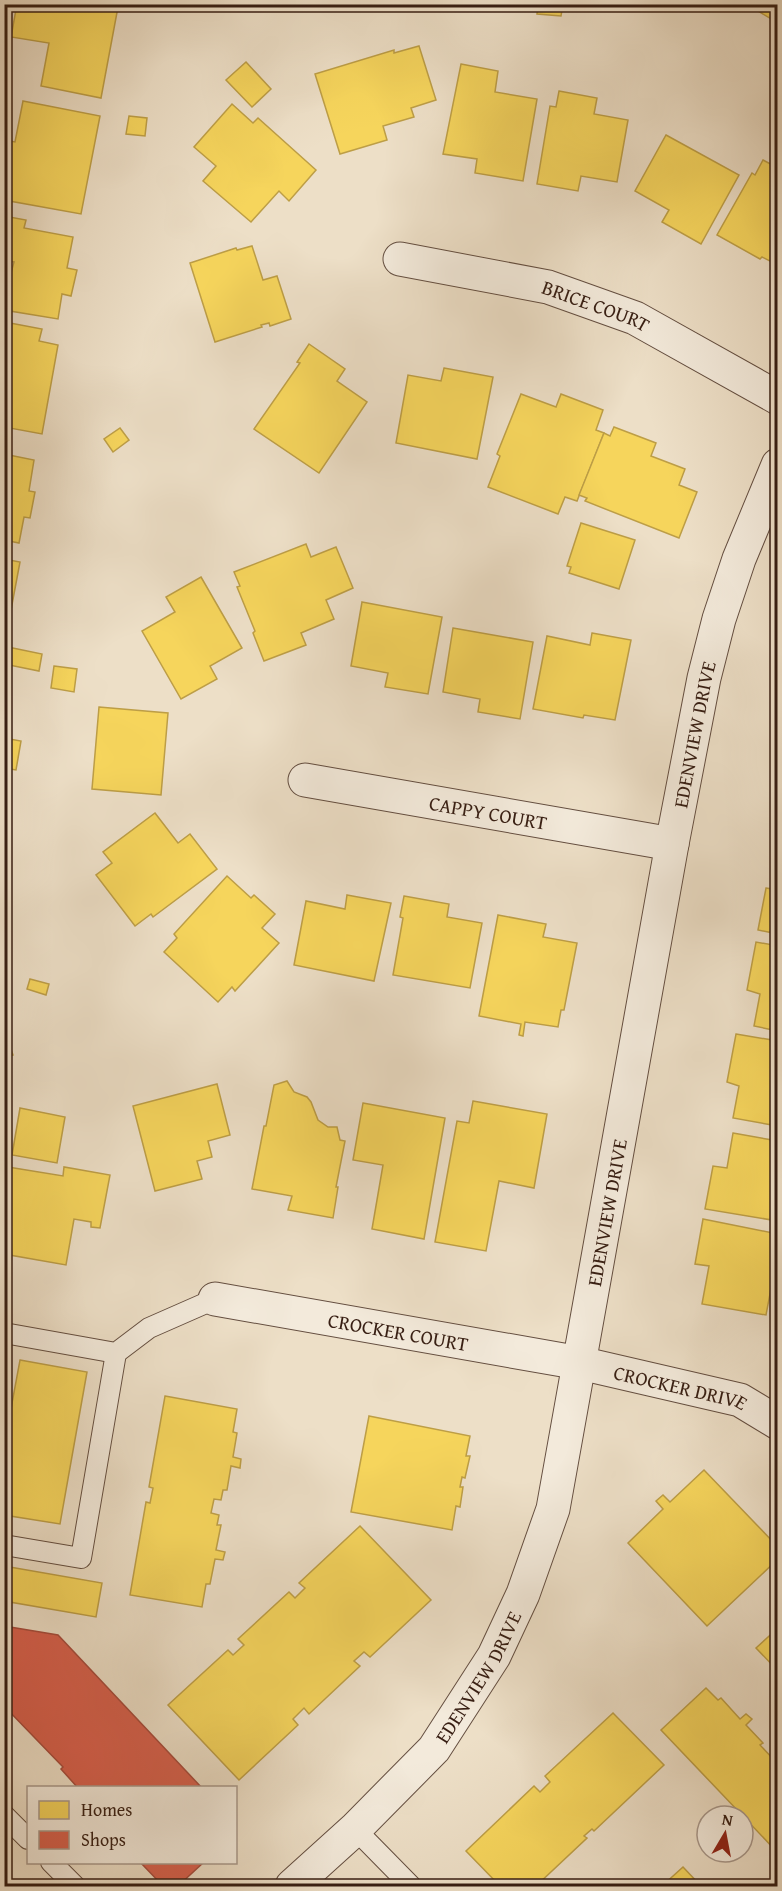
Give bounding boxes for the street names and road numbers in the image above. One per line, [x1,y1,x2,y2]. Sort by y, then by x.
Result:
street label: BRICE COURT [538,272,656,338]
street label: EDENVIEW DRIVE [665,658,722,810]
street label: CAPPY COURT [427,787,549,836]
street label: EDENVIEW DRIVE [579,1136,634,1288]
street label: CROCKER COURT [326,1305,471,1358]
street label: CROCKER DRIVE [611,1357,754,1416]
street label: EDENVIEW DRIVE [427,1606,528,1749]

